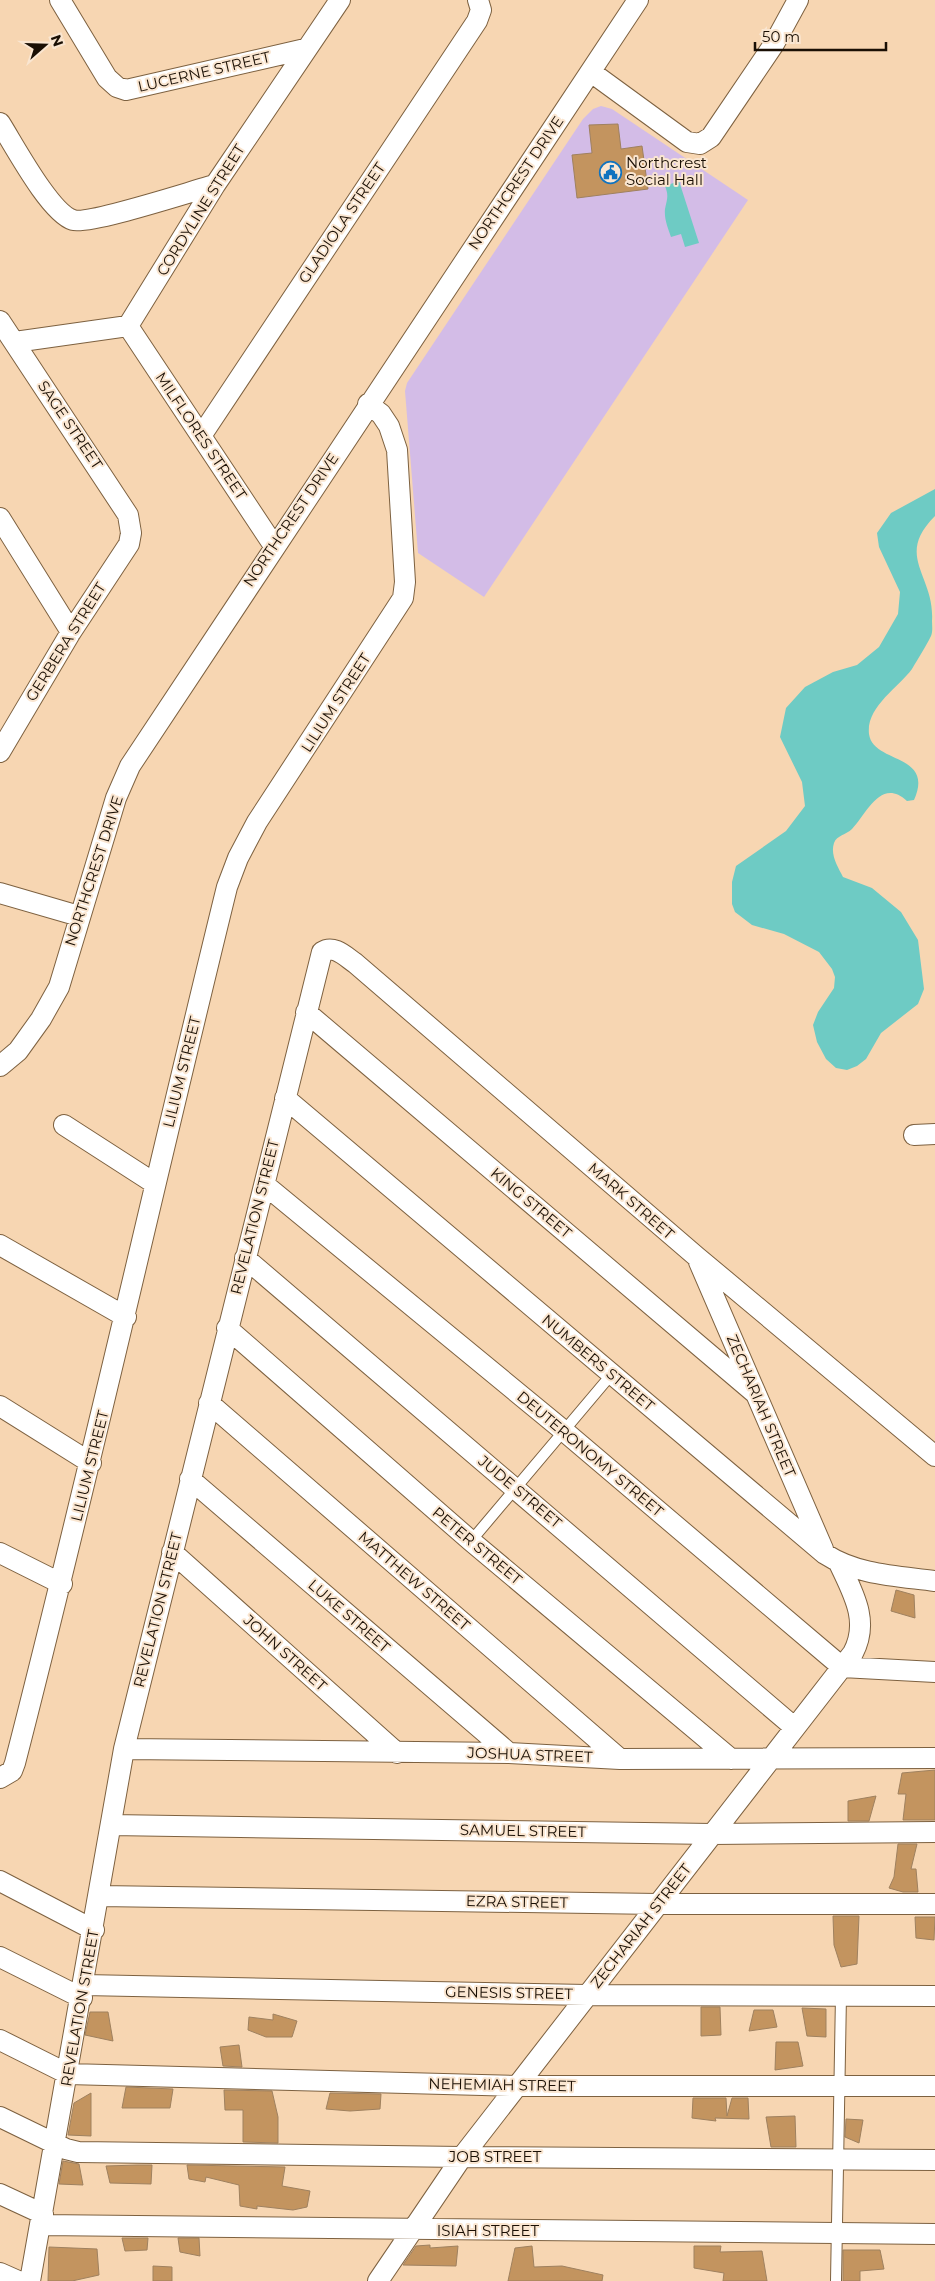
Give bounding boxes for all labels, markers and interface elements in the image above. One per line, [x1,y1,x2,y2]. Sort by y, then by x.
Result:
north arrow [20,20,70,70]
scale bar [755,20,886,52]
text: 50 m [762,27,800,46]
text: N [47,32,68,49]
street label: LUCERNE STREET [136,47,272,96]
street label: NORTHCREST DRIVE [464,112,567,253]
street label: CORDYLINE STREET [152,140,249,279]
place label: Northcrest Social Hall [626,153,707,189]
street label: GLADIOLA STREET [294,158,389,287]
public building icon: Northcrest Social Hall [598,160,622,184]
street label: MILFLORES STREET [152,368,251,503]
street label: SAGE STREET [34,377,107,473]
street label: NORTHCREST DRIVE [239,449,342,590]
street label: GERBERA STREET [21,578,110,705]
street label: LILIUM STREET [297,649,375,756]
street label: NORTHCREST DRIVE [60,793,127,949]
street label: LILIUM STREET [158,1014,205,1130]
street label: REVELATION STREET [226,1137,283,1296]
street label: MARK STREET [584,1158,679,1243]
street label: KING STREET [487,1163,576,1242]
street label: NUMBERS STREET [538,1310,659,1415]
street label: ZECHARIAH STREET [723,1332,800,1480]
street label: DEUTERONOMY STREET [513,1387,668,1521]
street label: LILIUM STREET [66,1408,113,1524]
street label: JUDE STREET [474,1451,566,1532]
street label: PETER STREET [429,1503,526,1589]
street label: MATTHEW STREET [355,1527,474,1635]
street label: REVELATION STREET [129,1530,186,1689]
street label: LUKE STREET [304,1575,394,1657]
street label: JOHN STREET [239,1610,331,1695]
street label: JOSHUA STREET [466,1743,593,1766]
street label: SAMUEL STREET [460,1820,587,1841]
street label: ZECHARIAH STREET [586,1859,695,1992]
street label: EZRA STREET [466,1891,569,1912]
street label: REVELATION STREET [56,1928,103,2088]
street label: GENESIS STREET [445,1982,574,2003]
street label: NEHEMIAH STREET [428,2074,576,2095]
street label: JOB STREET [448,2147,542,2166]
street label: ISIAH STREET [437,2221,540,2240]

